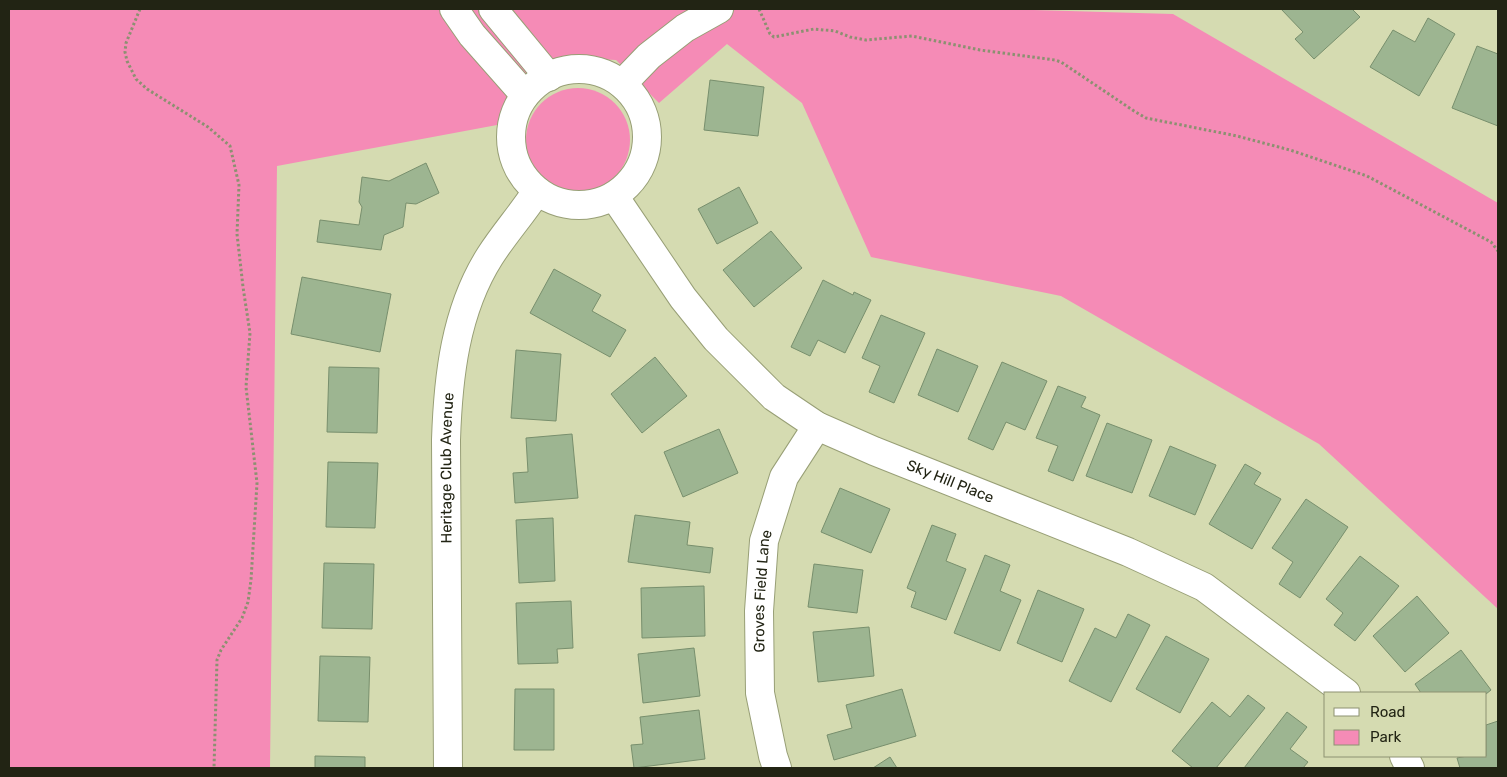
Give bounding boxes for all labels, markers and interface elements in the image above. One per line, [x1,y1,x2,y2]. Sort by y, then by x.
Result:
street label: Heritage Club Avenue [437,392,458,544]
street label: Sky Hill Place [904,456,996,507]
street label: Groves Field Lane [750,527,776,653]
legend [1324,692,1487,757]
text: Road [1370,703,1406,721]
text: Park [1370,728,1401,746]

